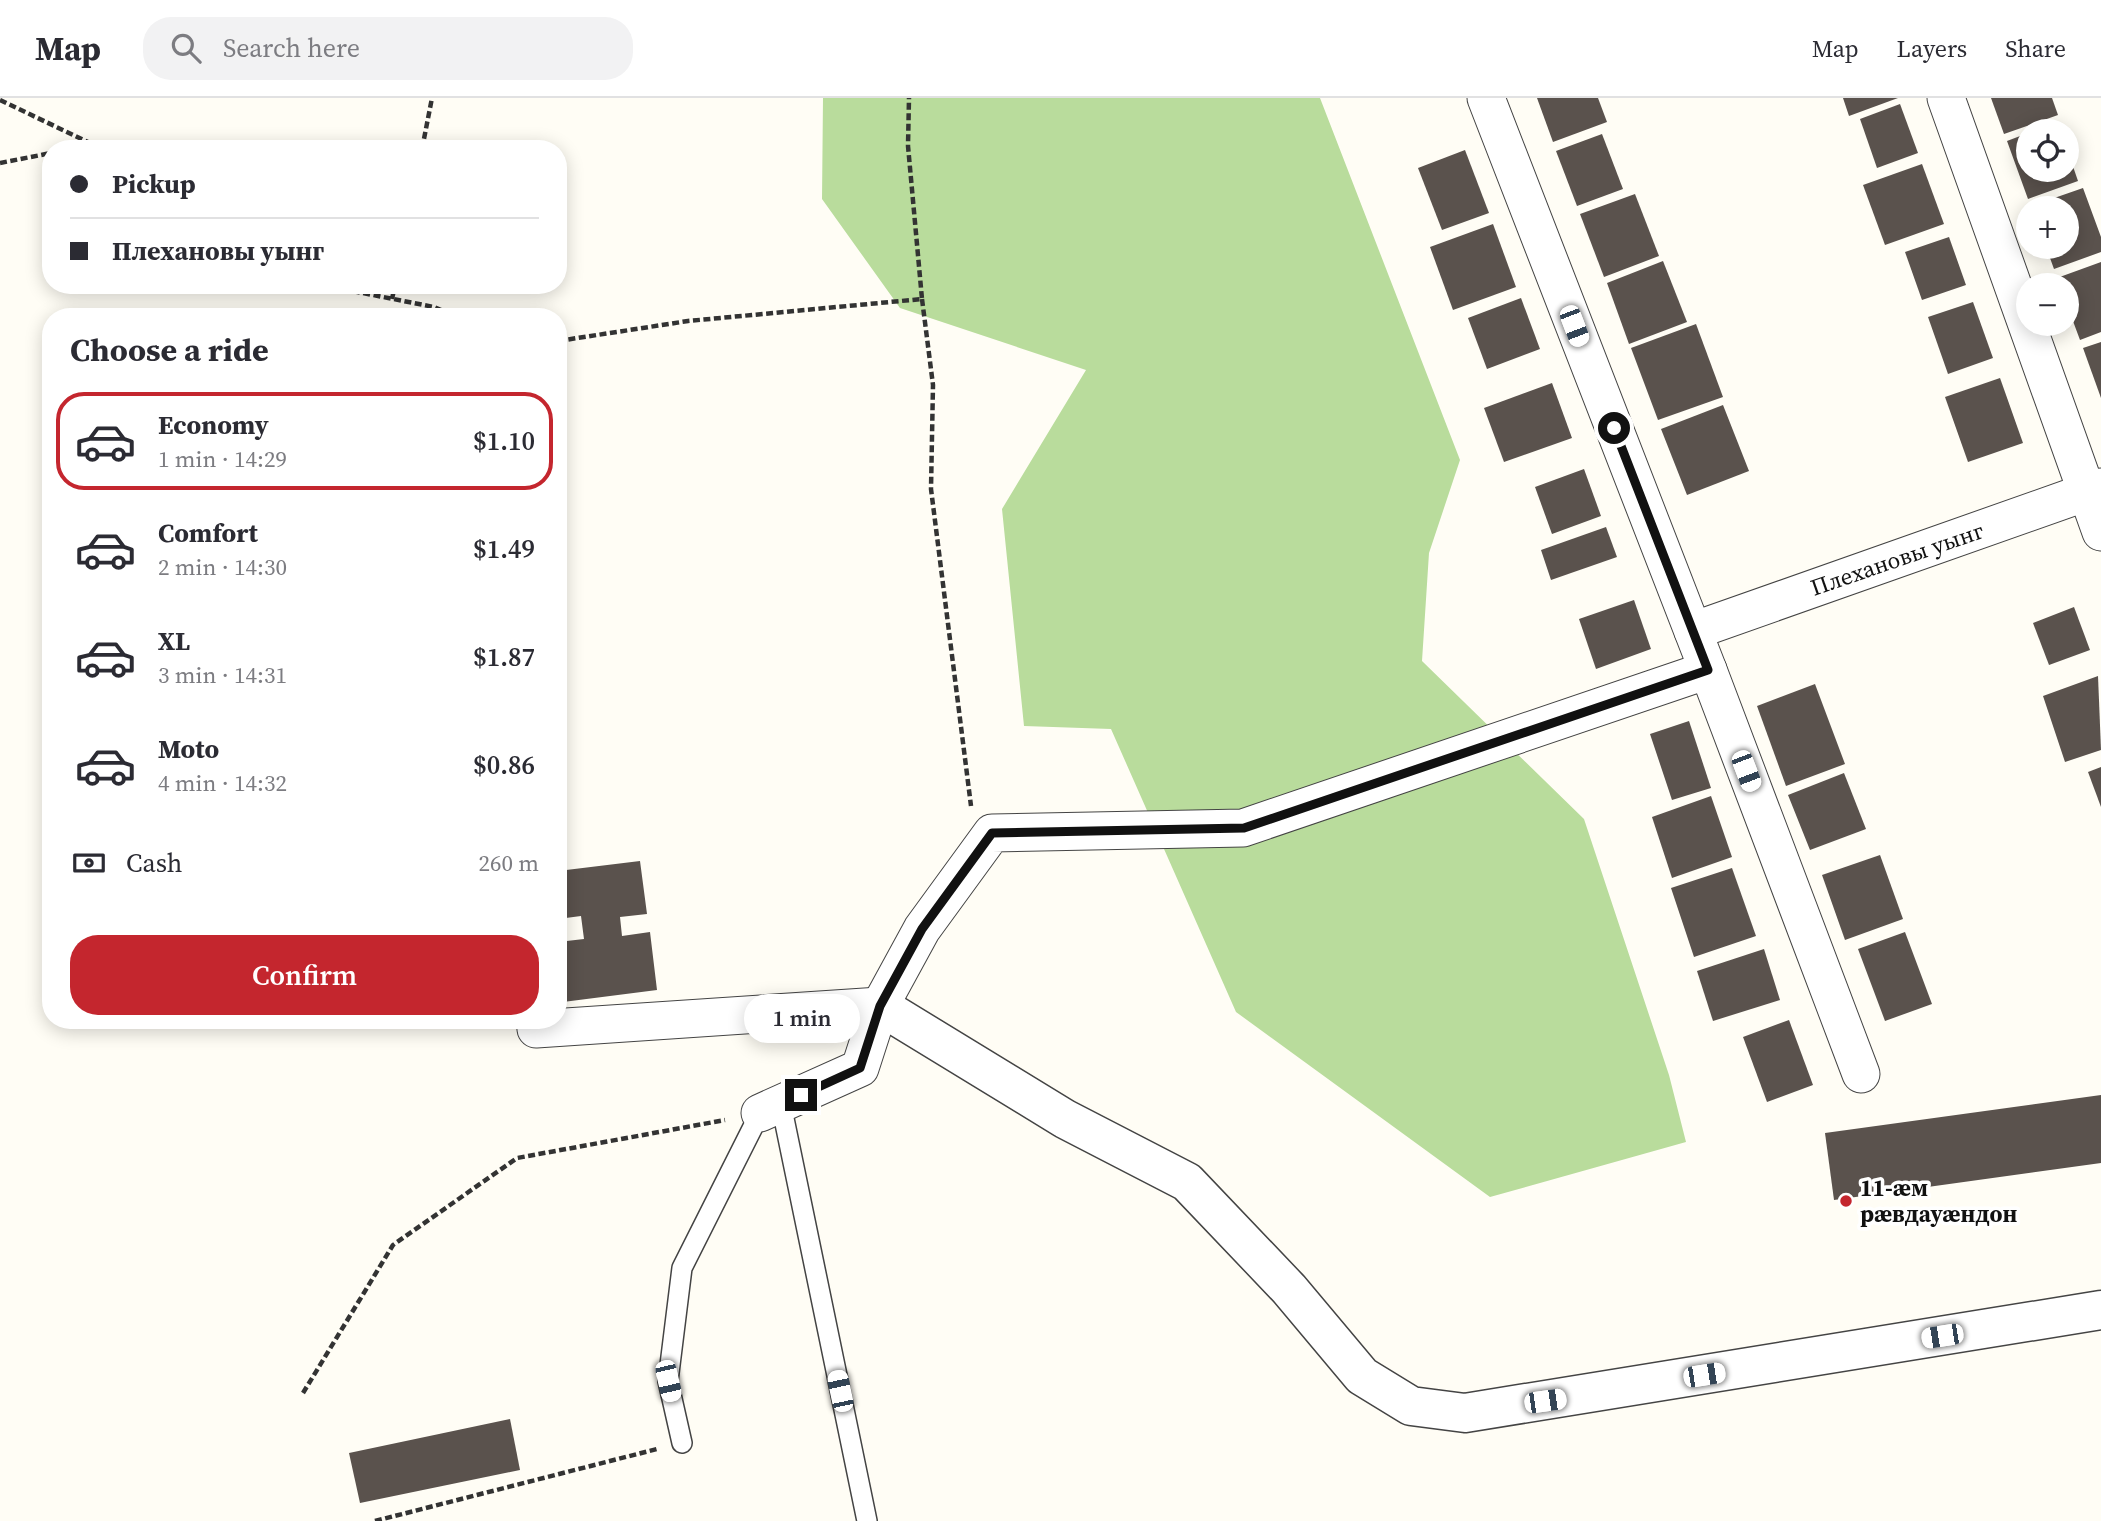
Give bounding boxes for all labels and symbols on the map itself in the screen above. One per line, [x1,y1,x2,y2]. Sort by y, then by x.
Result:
car [1557,303,1592,349]
route start [1598,412,1630,444]
street label: Плехановы уынг [1806,514,1988,604]
car [1729,748,1764,794]
callout: 1 min [743,993,859,1042]
route end [785,1079,817,1111]
place label: 11-æм рӕвдауӕндон [1860,1172,2018,1230]
marker: 11-æм рӕвдауӕндон [1838,1193,1854,1209]
car [1920,1322,1965,1350]
car [654,1358,683,1404]
car [1682,1361,1727,1389]
car [826,1368,855,1414]
car [1523,1388,1568,1414]

